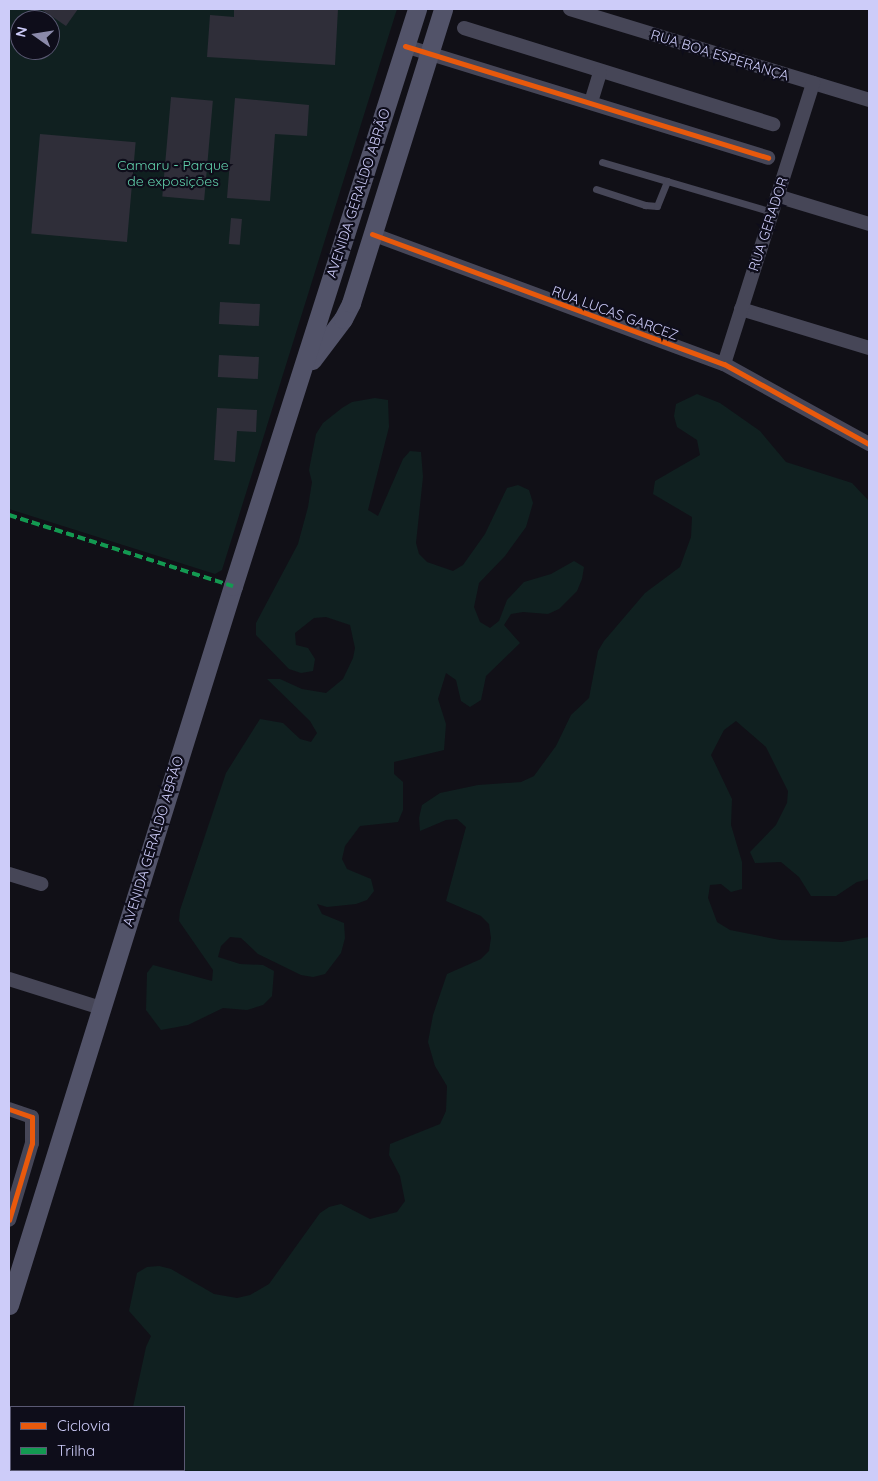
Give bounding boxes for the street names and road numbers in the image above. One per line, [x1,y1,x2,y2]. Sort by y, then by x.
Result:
street label: RUA BOA ESPERANÇA [649,26,791,84]
street label: AVENIDA GERALDO ABRÃO [323,106,393,280]
street label: RUA GERADOR [745,175,791,273]
street label: RUA LUCAS GARCEZ [550,282,680,344]
street label: AVENIDA GERALDO ABRÃO [119,754,187,928]

